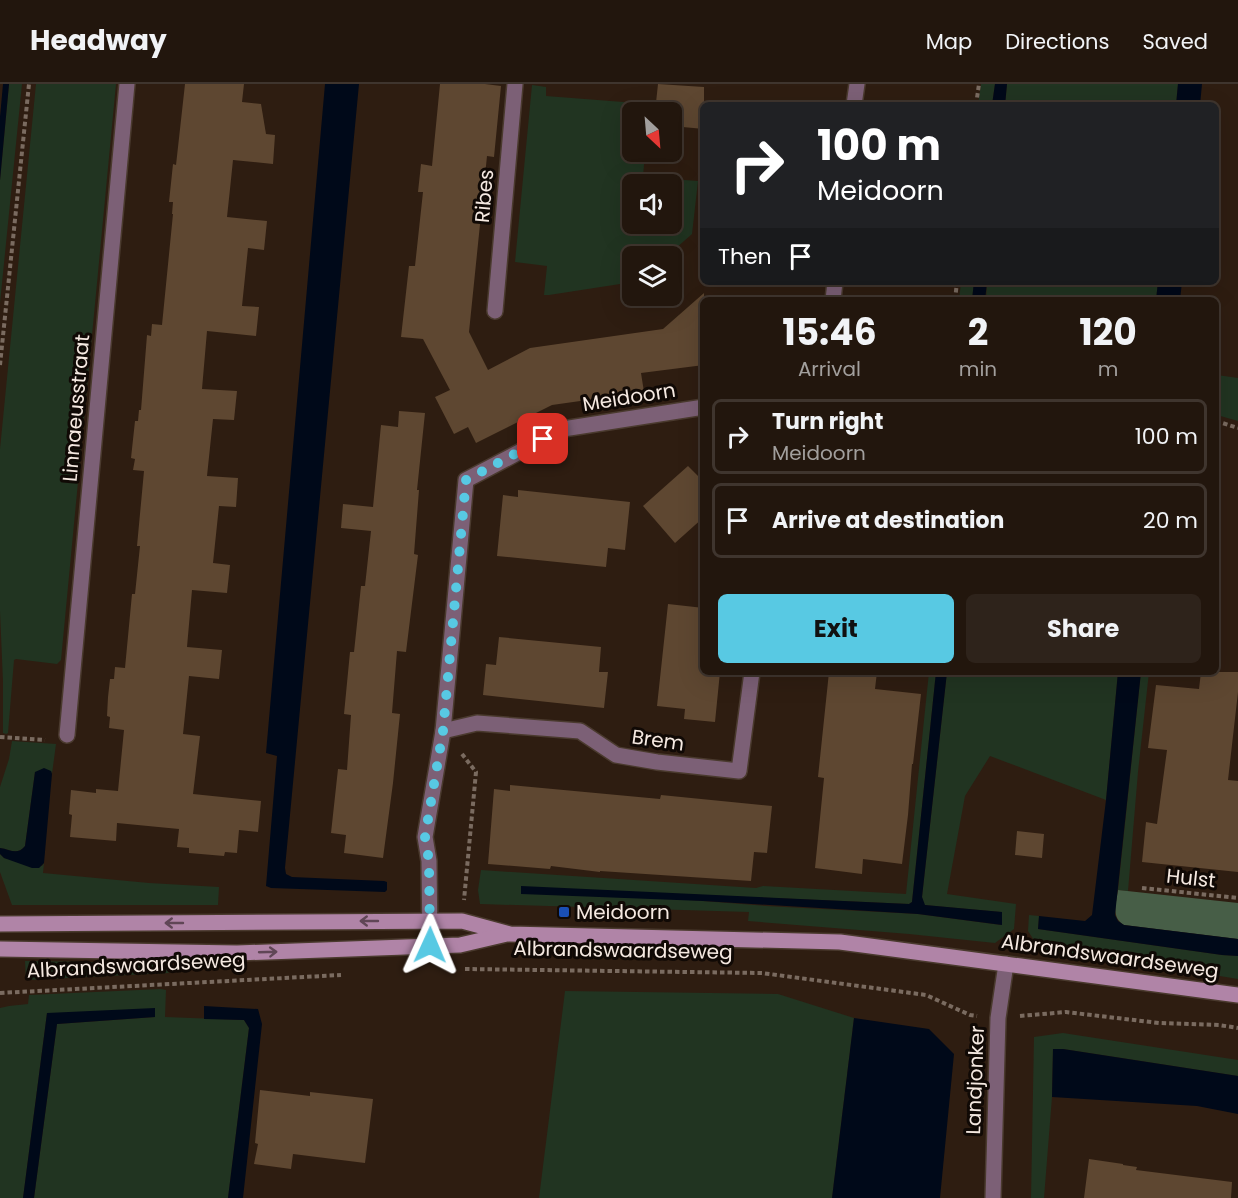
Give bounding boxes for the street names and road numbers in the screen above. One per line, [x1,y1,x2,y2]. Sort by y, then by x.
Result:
street label: Ribes [468,168,500,224]
street label: Linnaeusstraat [56,333,96,483]
street label: Meidoorn [580,376,678,418]
street label: Brem [630,722,686,758]
street label: Hulst [1165,862,1217,894]
street label: Albrandswaardseweg [999,927,1221,985]
street label: Albrandswaardseweg [513,934,733,966]
street label: Albrandswaardseweg [26,945,246,985]
street label: Landjonker [959,1025,991,1135]

